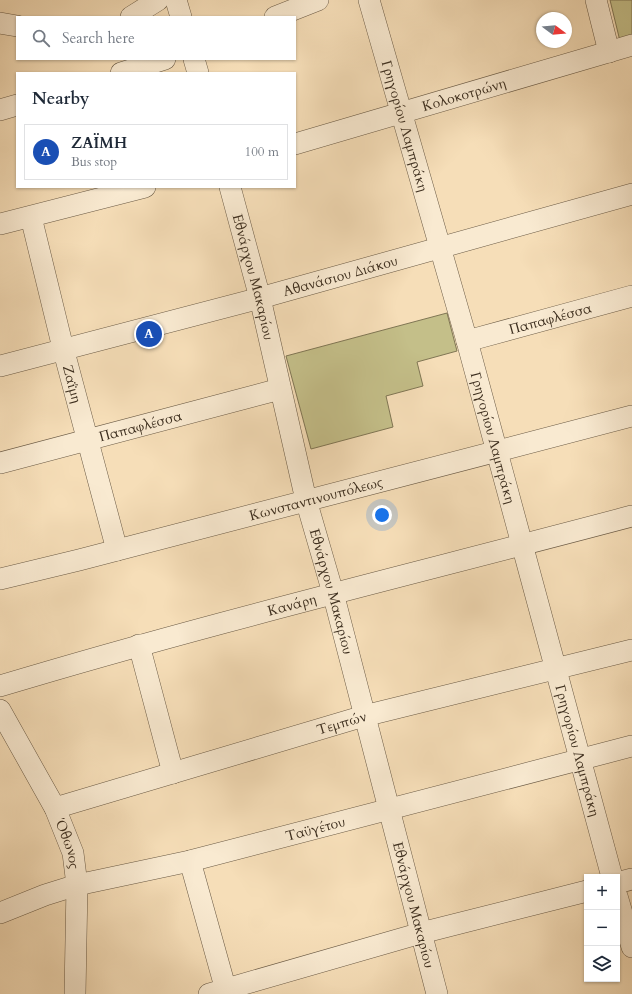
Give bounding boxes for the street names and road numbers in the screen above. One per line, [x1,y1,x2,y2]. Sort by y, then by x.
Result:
street label: Γρηγορίου Λαμπράκη [377,58,433,194]
street label: Κολοκοτρώνη [420,74,508,116]
street label: Εθνάρχου Μακαρίου [228,212,278,342]
street label: Αθανάσιου Διάκου [281,251,400,301]
street label: Παπαφλέσσα [507,298,594,339]
street label: Ζαΐμη [58,363,86,405]
street label: Γρηγορίου Λαμπράκη [466,370,520,506]
street label: Παπαφλέσσα [97,406,184,446]
street label: Κωνσταντινουπόλεως [247,472,385,525]
street label: Εθνάρχου Μακαρίου [305,526,358,656]
street label: Κανάρη [265,589,318,621]
street label: Γρηγορίου Λαμπράκη [550,683,604,819]
street label: Τεμπών [315,707,369,740]
street label: Ταϋγέτου [284,812,347,846]
street label: Όθωνος [50,816,84,870]
street label: Εθνάρχου Μακαρίου [388,840,439,970]

